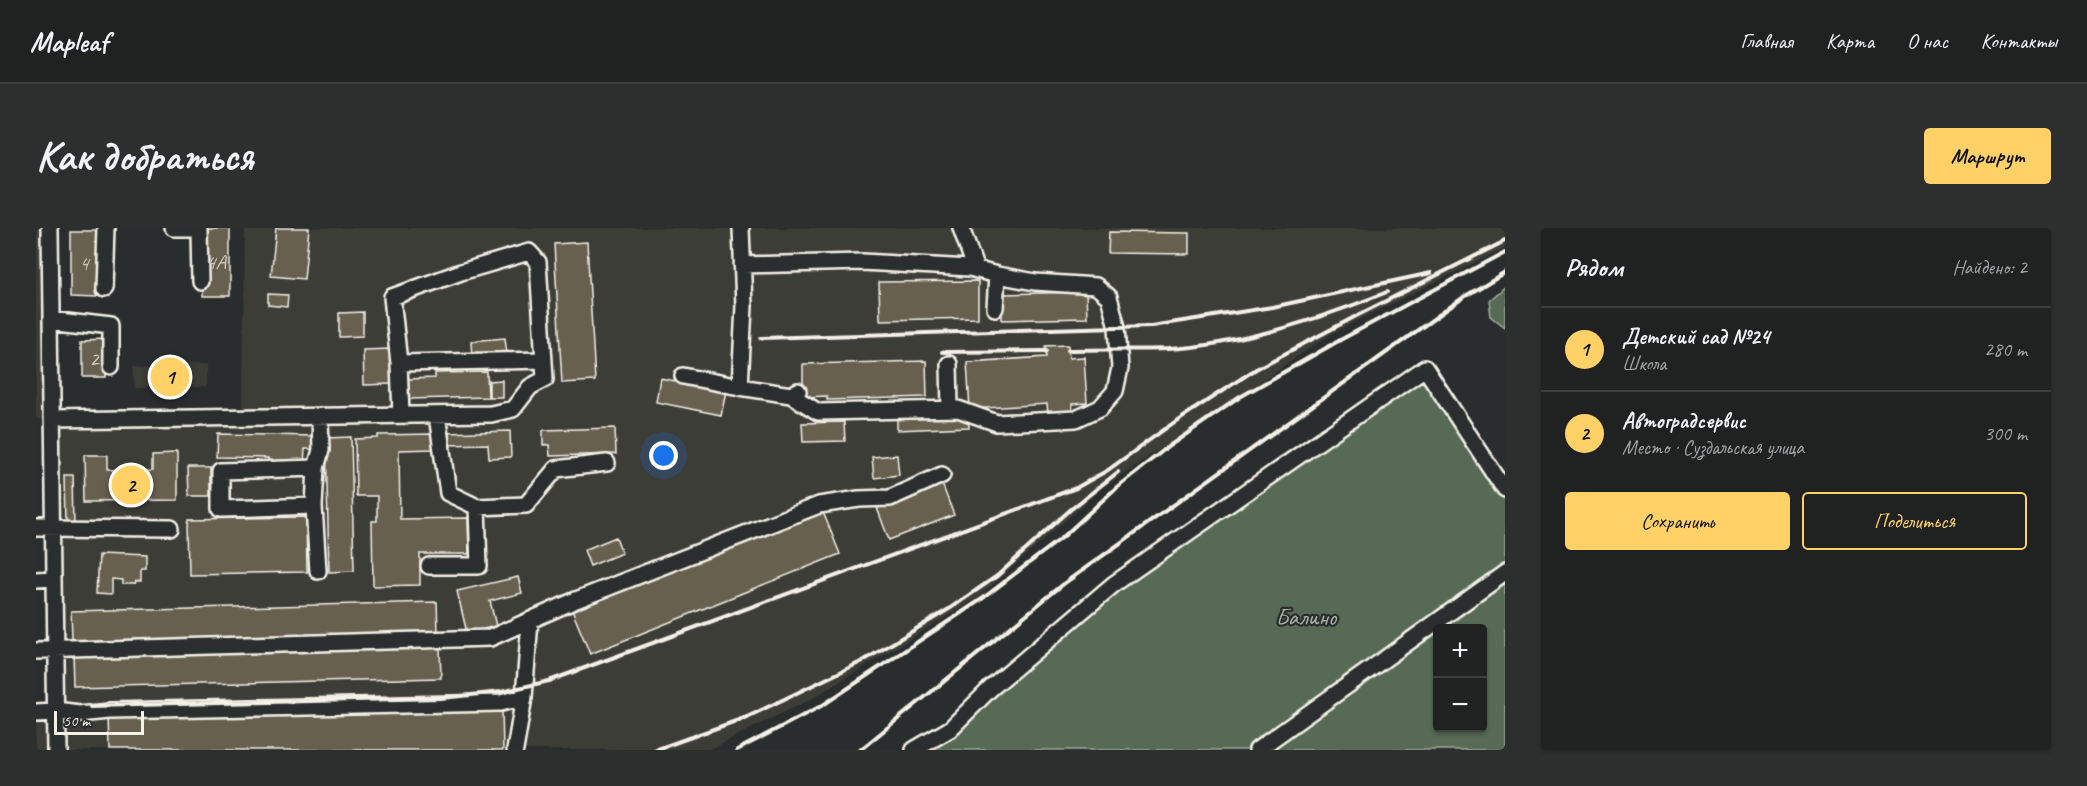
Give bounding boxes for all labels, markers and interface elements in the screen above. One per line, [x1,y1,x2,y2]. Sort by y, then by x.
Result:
text: Mapleaf [30,24,108,59]
text: Главная [1740,28,1793,54]
text: Карта [1826,28,1874,54]
text: О нас [1907,28,1948,54]
text: Контакты [1981,28,2057,54]
button: Маршрут [1924,128,2051,184]
text: Как добраться [36,130,253,183]
house number: 4А [206,249,227,275]
house number: 4 [79,250,91,276]
text: Рядом [1565,251,1623,284]
text: Найдено: 2 [1952,255,2027,280]
text: Детский сад №24 [1622,323,1770,351]
text: 1 [1580,337,1589,362]
text: 280 m [1984,337,2027,362]
house number: 2 [89,346,100,372]
text: Школа [1622,351,1666,376]
pin: 1 [150,354,190,400]
text: Автоградсервис [1622,407,1746,435]
text: 2 [1580,421,1589,446]
text: 300 m [1984,421,2027,446]
text: Место · Суздальская улица [1622,435,1804,460]
your location [649,441,678,470]
pin: 2 [112,462,151,508]
button: Сохранить [1565,492,1790,550]
button: Поделиться [1802,492,2027,550]
park label: Балино [1276,602,1338,632]
map controls [1433,624,1487,732]
button: + [1433,624,1487,678]
button: − [1433,678,1487,732]
scale bar [54,708,144,736]
text: 50 m [63,711,90,731]

